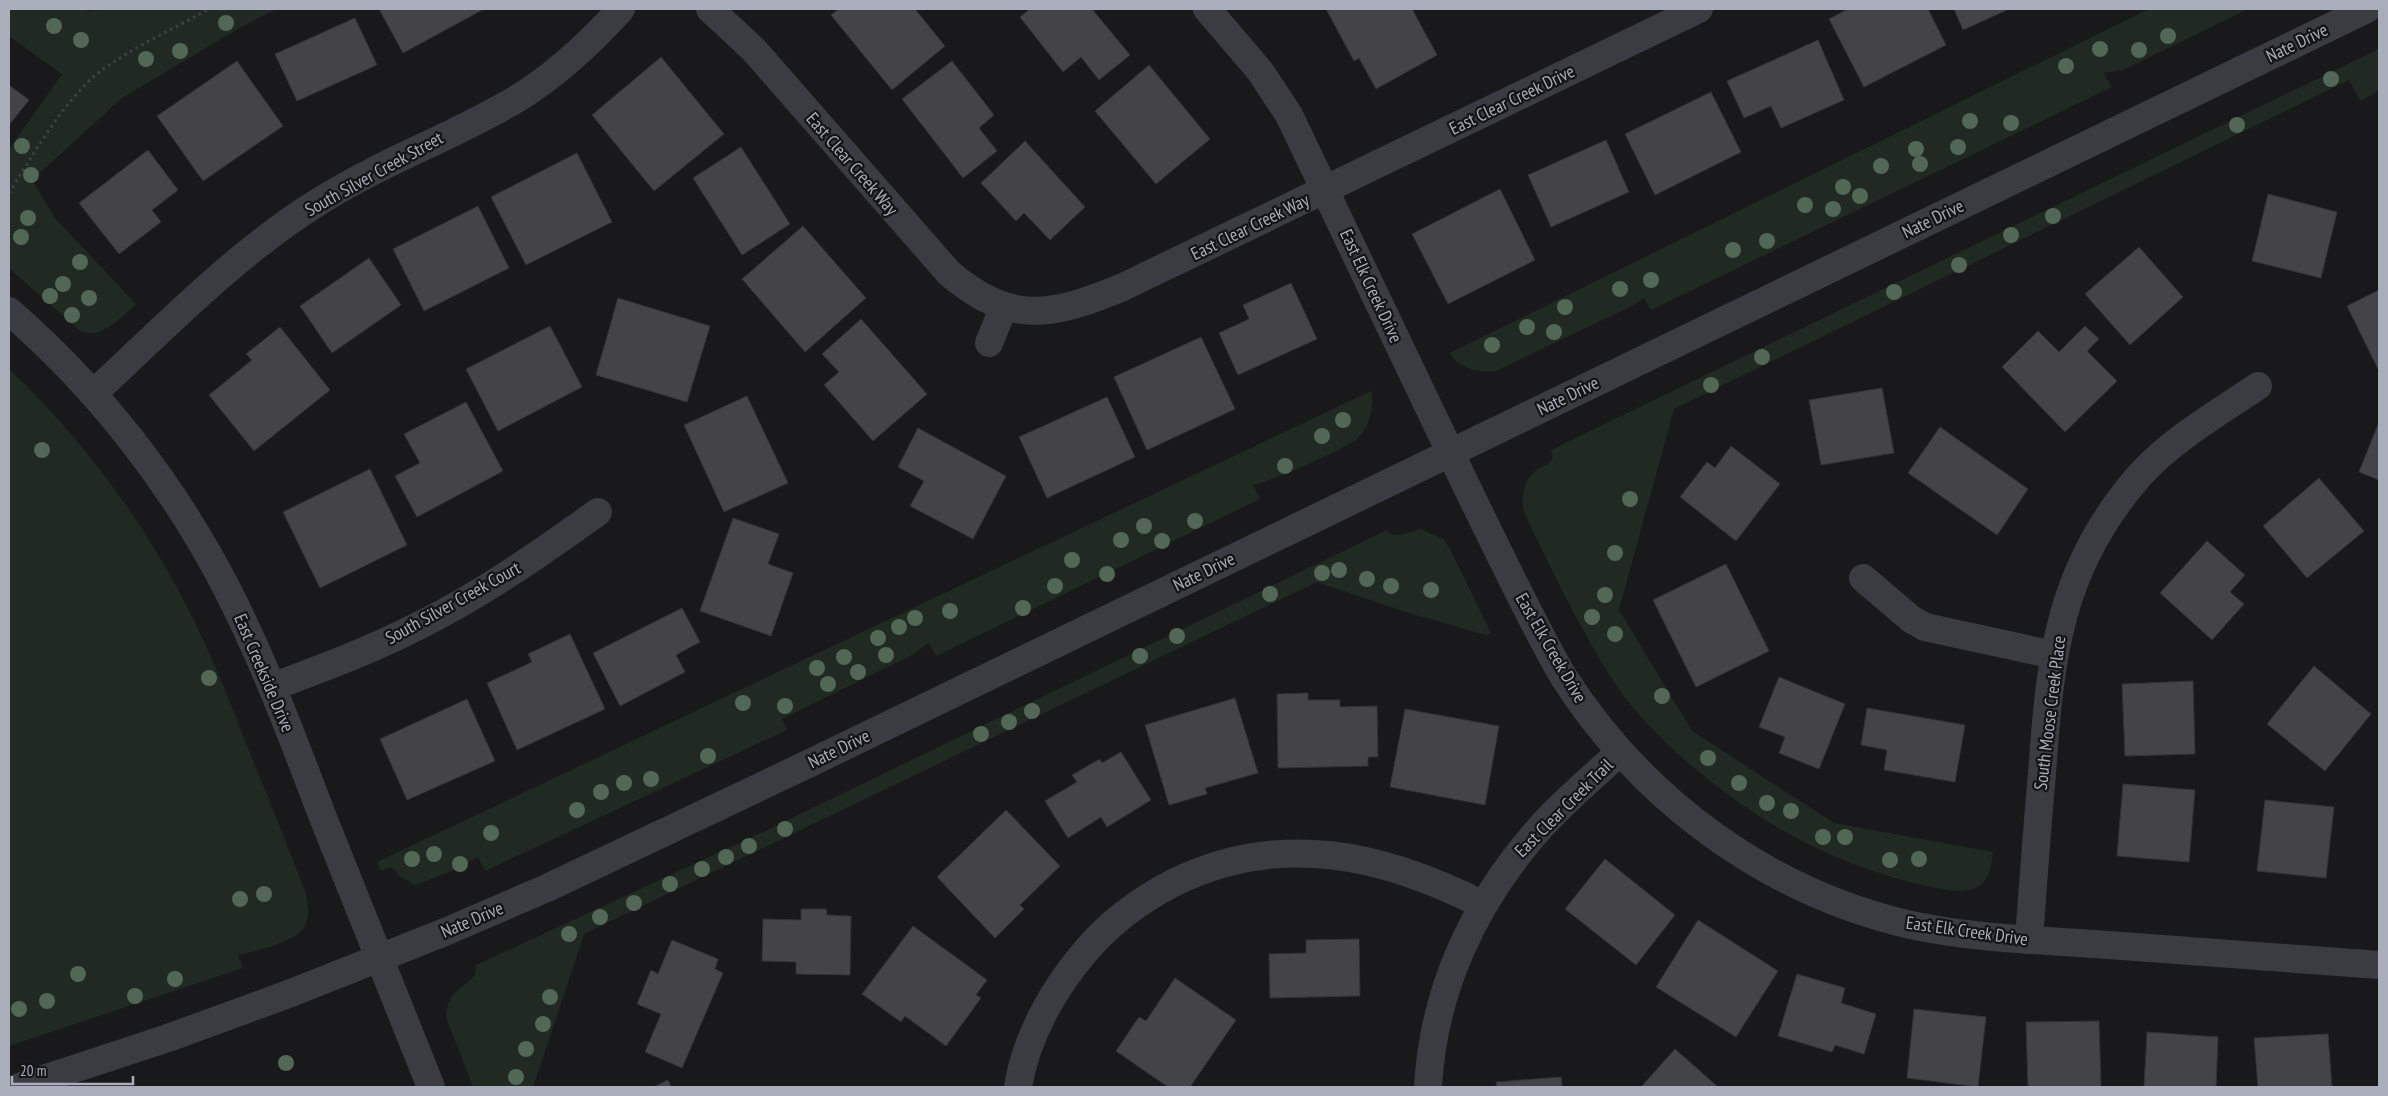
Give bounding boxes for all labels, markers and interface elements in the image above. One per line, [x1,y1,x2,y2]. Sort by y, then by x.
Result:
street label: Nate Drive [2262,18,2331,67]
street label: East Clear Creek Drive [1445,59,1578,140]
street label: East Clear Creek Way [801,108,903,220]
street label: South Silver Creek Street [301,126,447,221]
street label: East Clear Creek Way [1187,188,1313,265]
street label: Nate Drive [1898,194,1967,243]
street label: East Elk Creek Drive [1335,225,1408,346]
street label: Nate Drive [1533,371,1602,420]
street label: Nate Drive [1169,547,1238,596]
street label: South Silver Creek Court [381,556,524,649]
street label: East Elk Creek Drive [1511,589,1592,707]
street label: East Creekside Drive [229,610,300,735]
street label: South Moose Creek Place [2029,634,2070,791]
street label: Nate Drive [804,724,873,773]
street label: East Clear Creek Trail [1510,753,1618,862]
street label: Nate Drive [437,896,507,943]
street label: East Elk Creek Drive [1905,911,2029,950]
scale bar [12,1054,134,1086]
text: 20 m [20,1061,46,1080]

